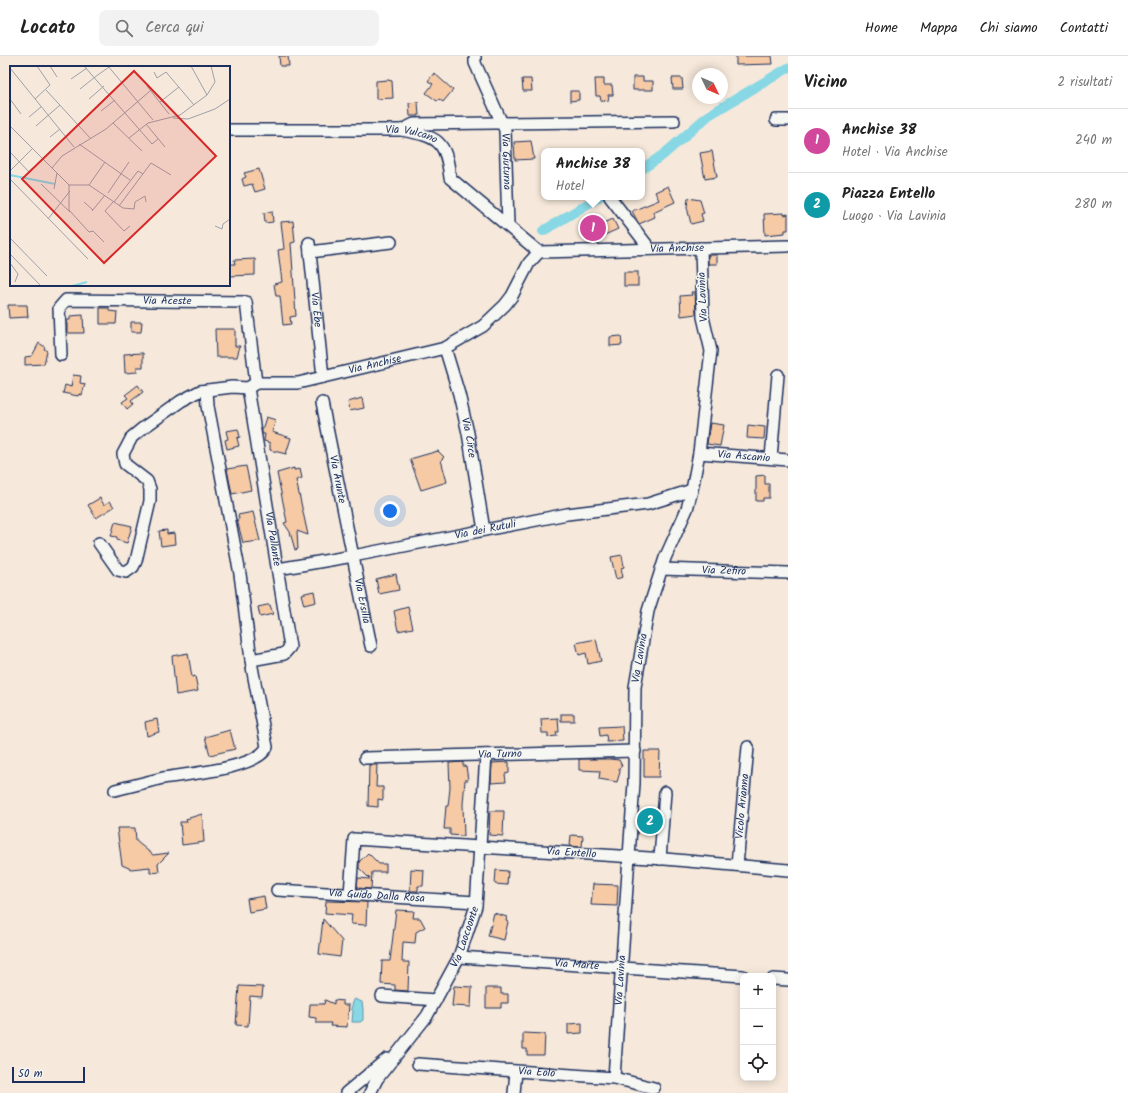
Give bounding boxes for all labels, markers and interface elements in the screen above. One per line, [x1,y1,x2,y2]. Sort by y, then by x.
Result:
search box [99,10,379,46]
text: Locato [20,13,75,43]
text: Cerca qui [145,16,204,40]
icon: search [113,17,135,39]
text: Home [865,17,898,39]
text: Mappa [920,17,957,39]
text: Chi siamo [979,17,1038,39]
text: Contatti [1060,17,1108,39]
inset map [10,66,230,286]
north arrow [692,68,728,104]
text: Vicino [804,69,847,96]
text: 2 risultati [1058,72,1112,93]
text: Anchise 38 [842,118,917,142]
street label: Via Vulcano [386,121,441,149]
text: 1 [815,130,819,151]
text: 240 m [1075,130,1112,151]
street label: Via Giuturna [496,133,516,190]
text: Hotel · Via Anchise [842,142,948,163]
popup [541,148,645,200]
text: Anchise 38 [556,152,630,176]
text: Hotel [556,176,584,197]
text: Piazza Entello [842,182,935,206]
text: 2 [813,194,821,215]
text: 280 m [1075,194,1112,215]
text: Luogo · Via Lavinia [842,206,946,227]
pin: 1 [580,213,606,243]
street label: Via Anchise [650,239,704,258]
street label: Via Lavinia [693,272,713,322]
street label: Via Ebe [305,291,327,328]
street label: Via Aceste [143,292,192,310]
street label: Via Anchise [347,350,403,380]
street label: Via Circe [456,416,481,459]
street label: Via Ascanio [717,445,771,468]
street label: Via Arunte [324,454,351,505]
your location [380,501,400,521]
street label: Via Pallante [259,510,286,568]
street label: Via dei Rutuli [453,515,518,545]
street label: Via Zefiro [702,561,746,581]
street label: Via Ersilia [349,577,375,625]
street label: Via Lavinia [627,632,653,684]
street label: Via Turno [478,745,522,764]
street label: Vicolo Arianna [730,773,754,840]
pin: 2 [637,806,663,836]
street label: Via Entello [546,842,597,864]
street label: Via Guido Dalla Rosa [328,884,425,908]
street label: Via Laocoonte [446,904,484,971]
street label: Via Marte [554,954,600,975]
street label: Via Lavinia [610,955,631,1006]
map controls [740,973,776,1081]
button: + [740,973,776,1009]
button: − [740,1009,776,1045]
button: locate [740,1045,776,1081]
street label: Via Eolo [518,1062,556,1083]
scale bar [12,1065,85,1084]
text: 50 m [18,1065,43,1083]

